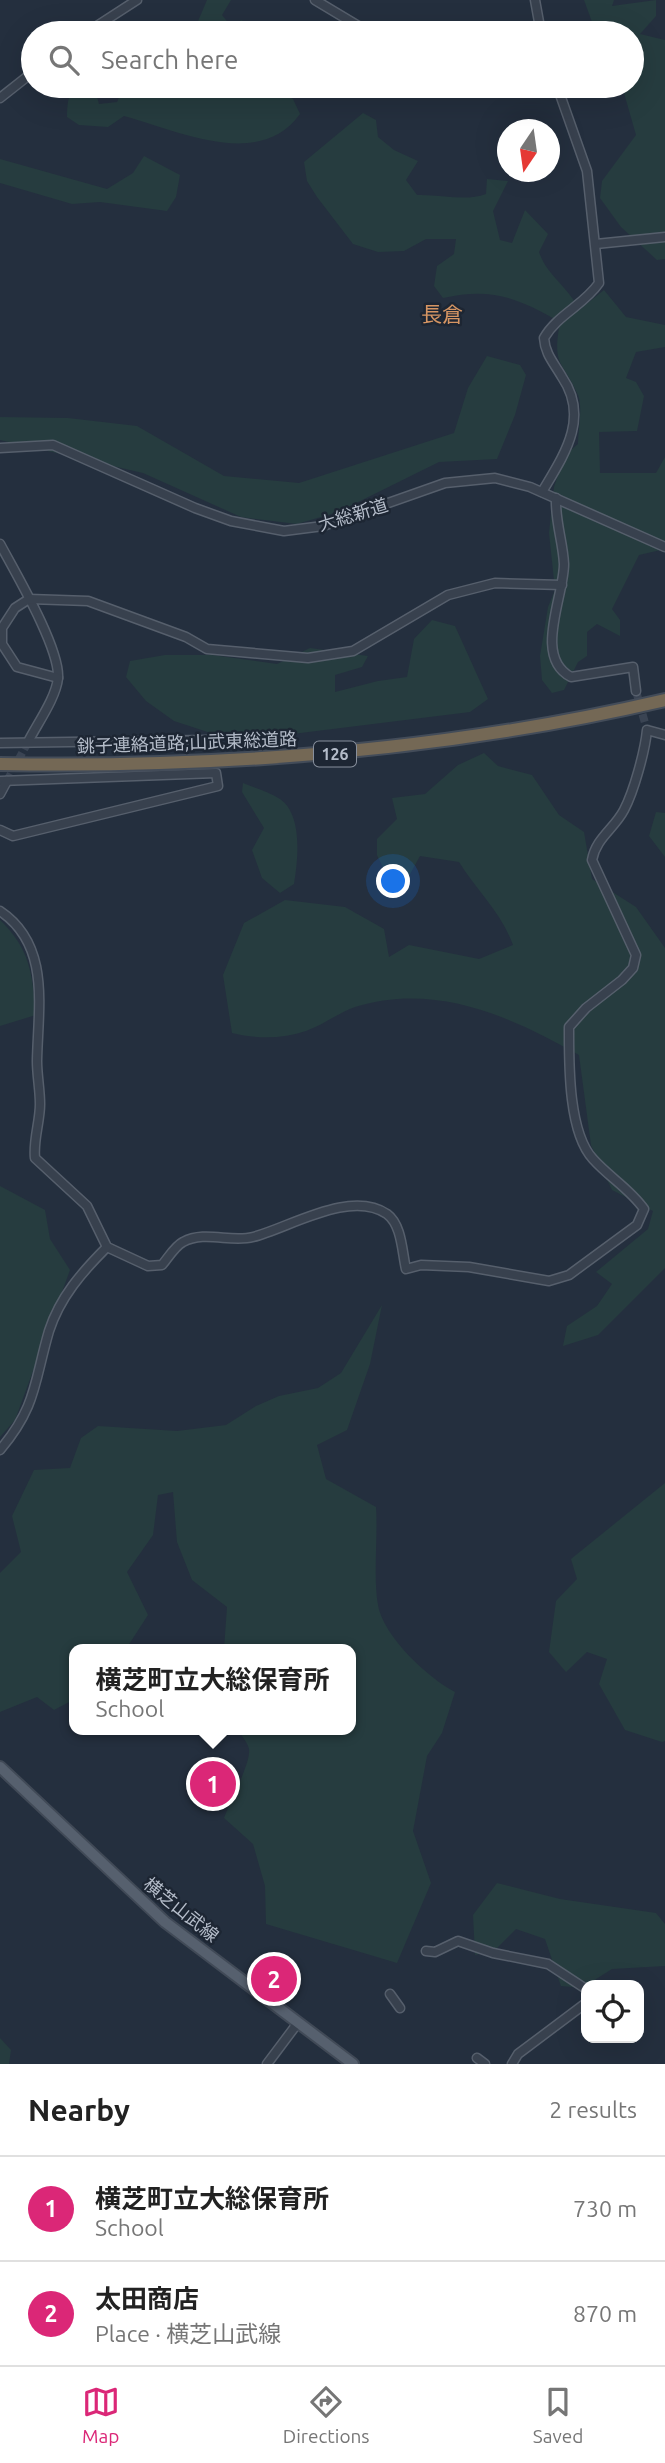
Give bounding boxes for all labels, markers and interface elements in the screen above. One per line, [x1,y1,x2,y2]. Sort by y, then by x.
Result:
search box [21,21,644,98]
icon: search [45,41,83,79]
text: Search here [101,45,238,74]
north arrow [497,119,560,182]
district label: 長倉 [421,302,463,326]
street label: 大総新道 [315,494,390,534]
street label: 銚子連絡道路;山武東総道路 [76,728,297,756]
road number: 126 [314,741,356,766]
your location [376,864,410,898]
popup [69,1644,356,1735]
text: 横芝町立大総保育所 [95,1665,330,1694]
text: School [95,1696,164,1721]
pin: 1 [190,1758,236,1810]
street label: 横芝山武線 [140,1873,223,1945]
pin: 2 [251,1953,297,2005]
map controls [581,1980,644,2043]
button: locate [581,1980,644,2043]
text: Nearby [28,2093,130,2127]
text: 2 results [549,2097,637,2122]
text: 横芝町立大総保育所 [95,2184,329,2213]
text: 1 [45,2196,57,2221]
text: 730 m [573,2196,637,2221]
text: School [95,2215,164,2240]
text: 太田商店 [95,2284,199,2313]
text: 2 [45,2301,57,2326]
text: 870 m [573,2301,637,2326]
text: Place · 横芝山武線 [95,2321,281,2346]
tab: Map [82,2383,120,2447]
tab: Directions [283,2383,370,2447]
tab: Saved [533,2383,583,2447]

